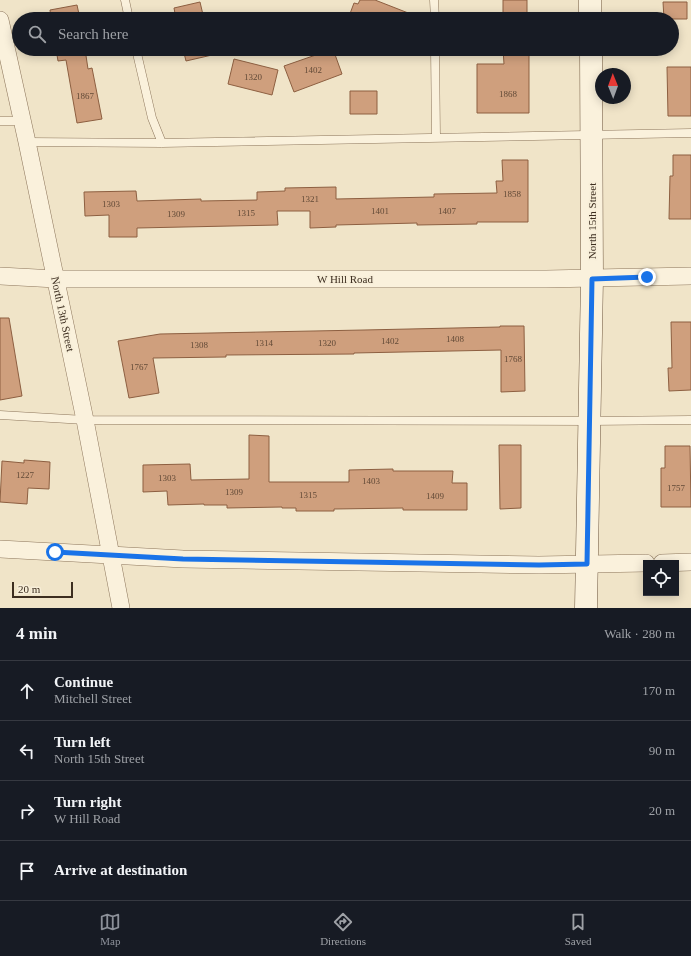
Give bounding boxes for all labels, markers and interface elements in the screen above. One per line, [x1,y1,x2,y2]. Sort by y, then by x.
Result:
search box [12,12,679,56]
icon: search [26,23,48,45]
text: Search here [58,26,128,42]
house number: 1402 [304,65,322,75]
north arrow [595,68,631,104]
house number: 1320 [244,72,263,82]
house number: 1868 [499,89,518,99]
house number: 1867 [76,91,95,101]
street label: North 15th Street [586,183,598,259]
house number: 1858 [503,189,522,199]
house number: 1321 [301,194,319,204]
house number: 1303 [102,199,121,209]
house number: 1401 [371,206,389,216]
house number: 1407 [438,206,457,216]
house number: 1315 [237,208,256,218]
house number: 1309 [167,209,186,219]
route end [638,268,656,286]
street label: W Hill Road [317,273,374,285]
street label: North 13th Street [49,275,77,353]
house number: 1408 [446,334,465,344]
house number: 1402 [381,336,399,346]
house number: 1314 [255,338,274,348]
house number: 1320 [318,338,337,348]
house number: 1308 [190,340,209,350]
house number: 1768 [504,354,523,364]
house number: 1767 [130,362,149,372]
house number: 1227 [16,470,35,480]
house number: 1303 [158,473,177,483]
house number: 1403 [362,476,381,486]
house number: 1757 [667,483,686,493]
house number: 1309 [225,487,244,497]
house number: 1315 [299,490,318,500]
house number: 1409 [426,491,445,501]
route start [46,543,64,561]
map controls [643,560,679,596]
button: locate [643,560,679,596]
scale bar [12,580,73,599]
text: 20 m [18,583,40,595]
text: 4 min [16,624,57,643]
text: Walk · 280 m [604,626,675,641]
text: Continue [54,674,113,690]
icon: ahead [16,680,38,702]
text: 170 m [642,683,675,698]
text: Mitchell Street [54,691,132,706]
text: Turn left [54,734,111,750]
icon: left [16,740,38,762]
text: 90 m [649,743,675,758]
text: North 15th Street [54,751,144,766]
text: Turn right [54,794,121,810]
icon: right [16,800,38,822]
text: 20 m [649,803,675,818]
text: W Hill Road [54,811,120,826]
icon: arrive [16,860,38,882]
text: Arrive at destination [54,862,187,878]
tab: Map [99,911,121,947]
tab: Directions [320,911,366,947]
tab: Saved [565,911,592,947]

